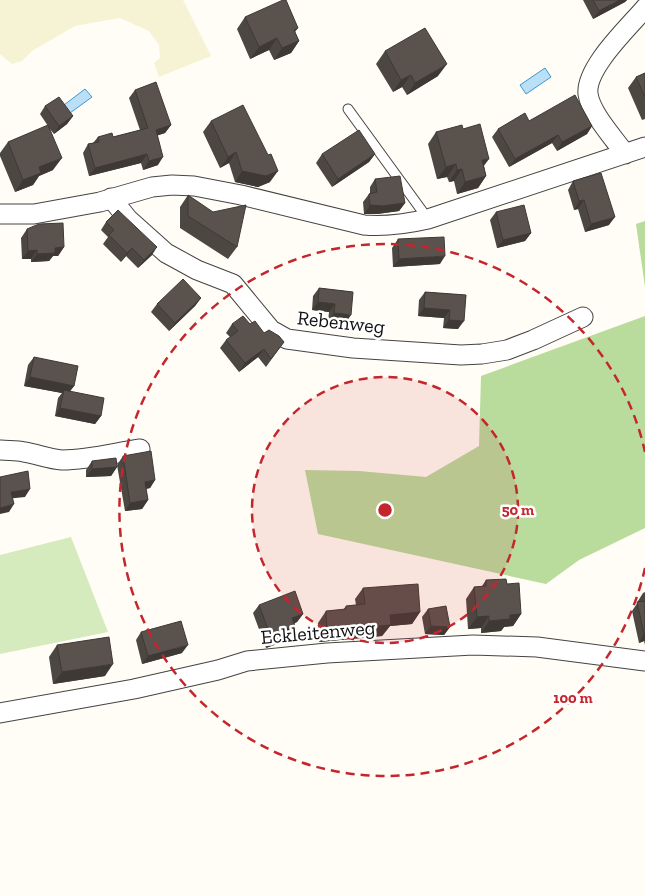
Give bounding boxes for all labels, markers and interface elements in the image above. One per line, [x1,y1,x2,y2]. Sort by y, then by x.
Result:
street label: Rebenweg [296,305,386,339]
centre of rings [376,501,394,519]
text: 50 m [502,501,534,519]
street label: Eckleitenweg [260,615,376,649]
text: 100 m [553,689,593,707]

